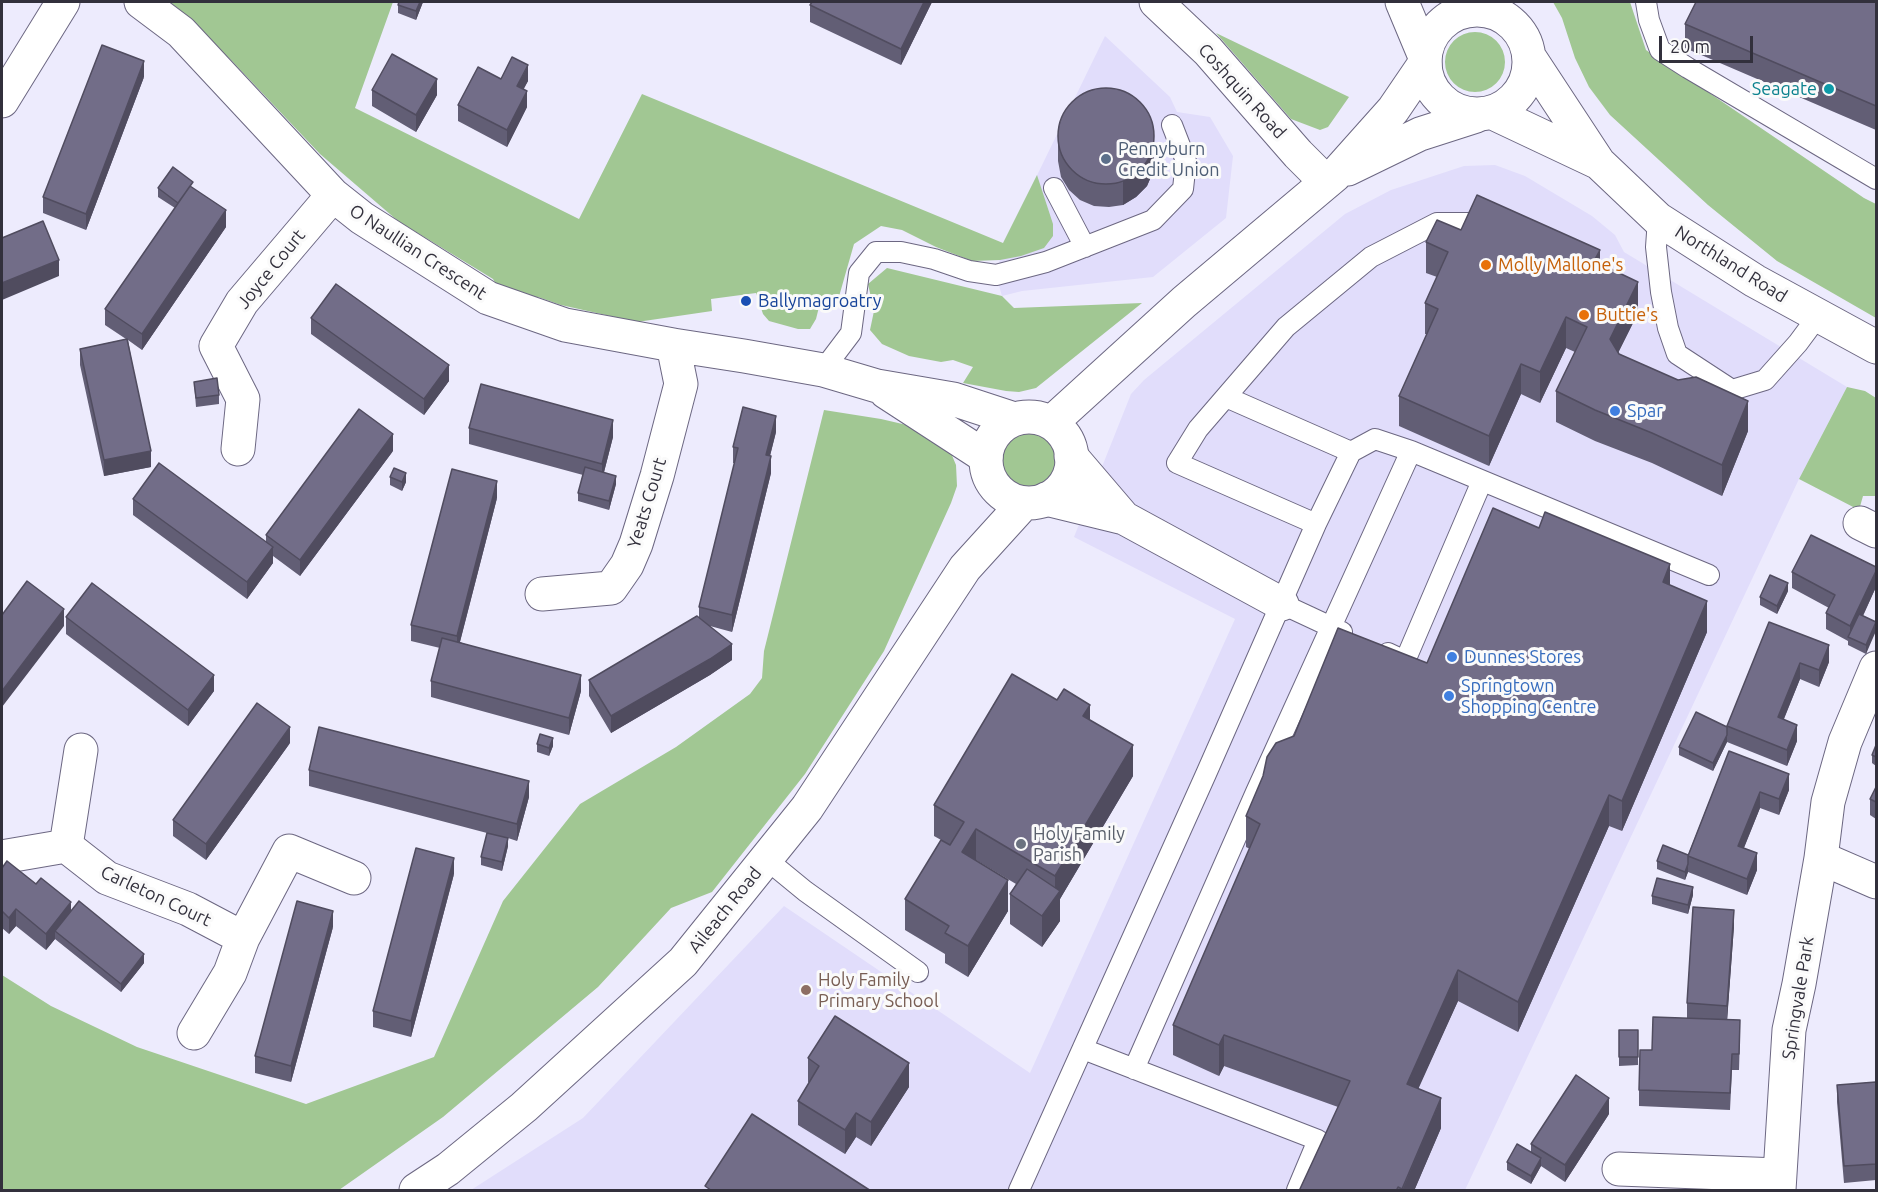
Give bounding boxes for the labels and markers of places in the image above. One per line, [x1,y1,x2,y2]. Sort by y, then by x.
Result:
place label: Seagate [1752,78,1817,100]
marker: Seagate [1822,82,1836,96]
place label: Pennyburn Credit Union [1118,138,1220,180]
marker: Pennyburn Credit Union [1099,152,1113,166]
place label: Molly Mallone's [1498,254,1623,276]
marker: Molly Mallone's [1479,258,1493,272]
place label: Ballymagroatry [758,290,881,312]
marker: Ballymagroatry [739,294,753,308]
place label: Buttie's [1596,304,1658,326]
marker: Buttie's [1577,308,1591,322]
place label: Spar [1627,400,1663,422]
marker: Spar [1608,404,1622,418]
place label: Dunnes Stores [1464,646,1581,668]
marker: Dunnes Stores [1445,650,1459,664]
place label: Springtown Shopping Centre [1461,675,1596,718]
marker: Springtown Shopping Centre [1442,689,1456,703]
place label: Holy Family Parish [1033,823,1125,866]
marker: Holy Family Parish [1014,837,1028,851]
place label: Holy Family Primary School [818,969,939,1012]
marker: Holy Family Primary School [799,983,813,997]

